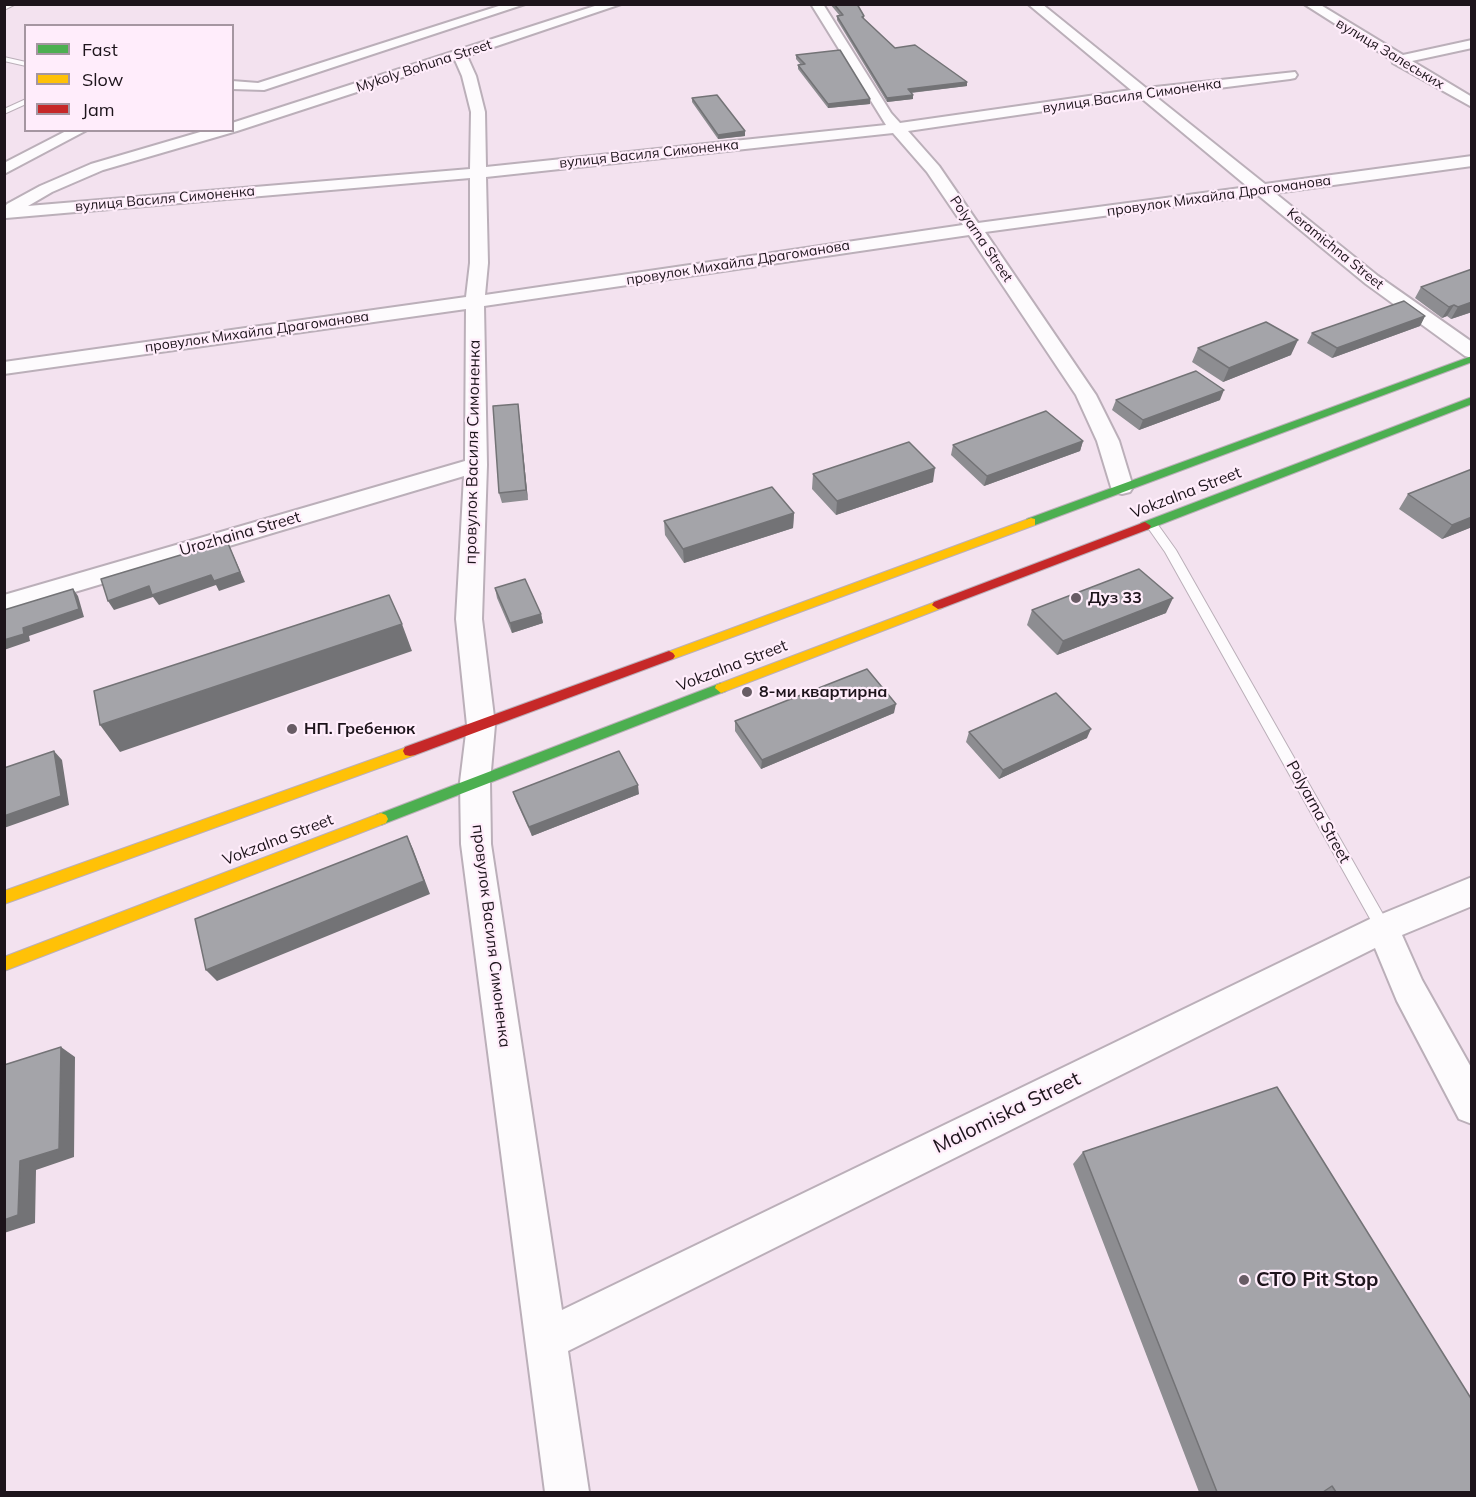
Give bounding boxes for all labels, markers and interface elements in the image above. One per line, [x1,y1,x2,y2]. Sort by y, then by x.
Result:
street label: вулиця Залеських [1333,15,1447,93]
legend [24,24,234,132]
street label: Mykoly Bohuna Street [354,36,494,96]
text: Fast [82,38,118,61]
text: Slow [82,68,123,91]
street label: вулиця Василя Симоненка [1041,75,1223,117]
text: Jam [82,98,115,121]
street label: вулиця Василя Симоненка [558,136,740,172]
street label: провулок Михайла Драгоманова [1106,172,1332,220]
street label: вулиця Василя Симоненка [74,183,256,215]
street label: Polyarna Street [946,193,1016,285]
street label: Keramichna Street [1283,205,1387,293]
street label: провулок Михайла Драгоманова [625,237,851,289]
street label: провулок Михайла Драгоманова [144,308,370,356]
street label: провулок Василя Симоненка [461,340,485,564]
street label: Vokzalna Street [1128,463,1244,523]
street label: Urozhaina Street [177,508,303,560]
place label: Дуз 33 [1088,588,1142,608]
marker: Дуз 33 [1069,591,1083,605]
street label: Vokzalna Street [674,636,790,696]
place label: 8-ми квартирна [759,682,887,702]
marker: 8-ми квартирна [740,685,754,699]
place label: НП. Гребенюк [304,719,415,739]
marker: НП. Гребенюк [285,722,299,736]
street label: Polyarna Street [1282,757,1354,867]
street label: Vokzalna Street [220,810,336,870]
street label: провулок Василя Симоненка [468,823,514,1049]
street label: Malomiska Street [930,1067,1084,1159]
place label: СТО Pit Stop [1256,1268,1378,1292]
marker: СТО Pit Stop [1237,1273,1251,1287]

